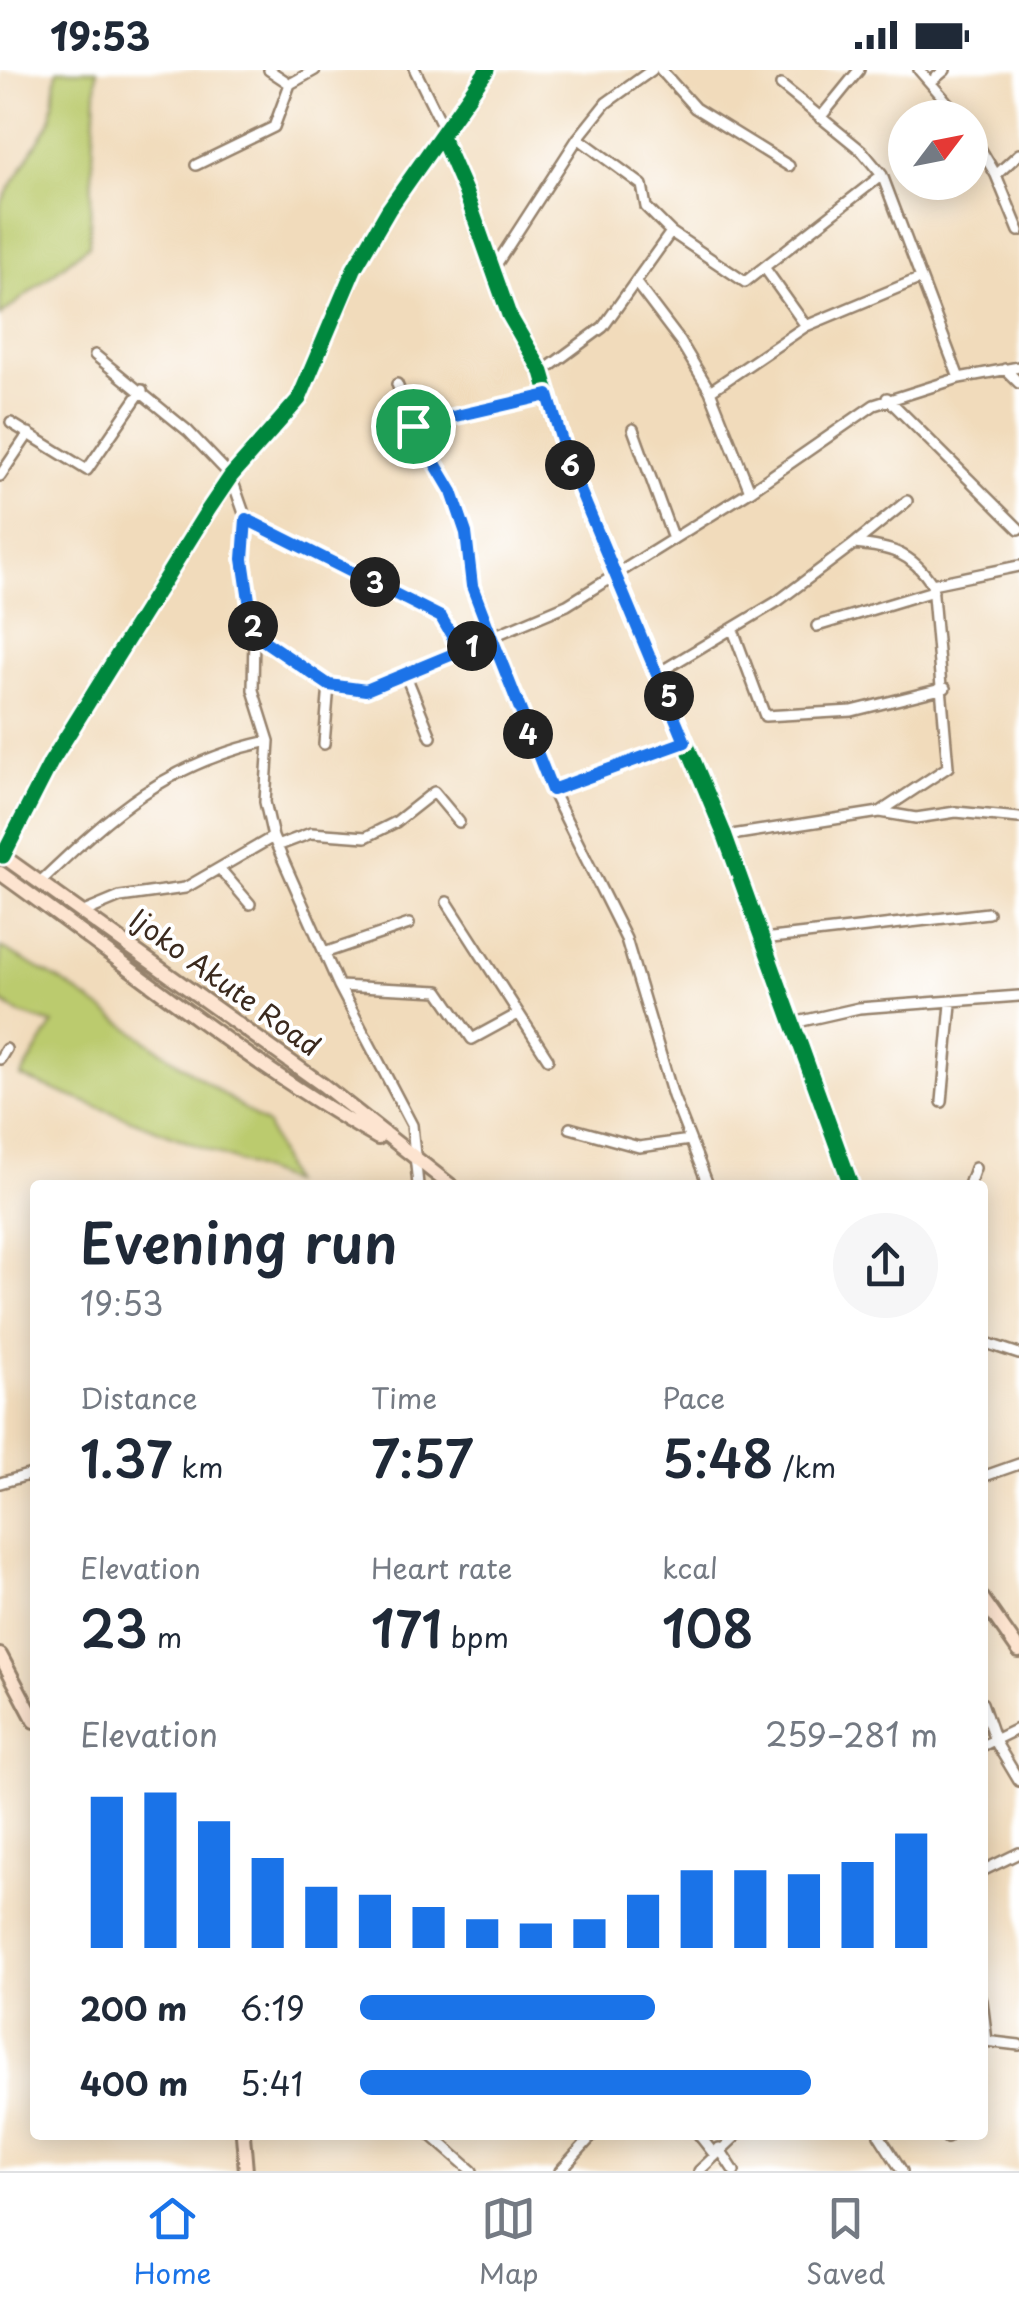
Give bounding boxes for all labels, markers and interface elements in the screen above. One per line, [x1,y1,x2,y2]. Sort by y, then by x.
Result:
text: 19:53 [50,7,150,64]
north arrow [888,100,988,200]
map controls [888,100,988,200]
pin [371,384,456,469]
icon: arrive [386,399,441,454]
pin: 6 [545,440,595,490]
text: 6 [560,443,580,486]
pin: 3 [350,557,400,607]
text: 3 [366,560,384,603]
pin: 2 [228,601,278,651]
text: 2 [243,604,263,647]
pin: 1 [447,621,497,671]
text: 1 [465,624,479,667]
pin: 5 [644,671,694,721]
text: 5 [660,674,678,717]
pin: 4 [503,709,553,759]
text: 4 [518,712,538,755]
street label: Ijoko Akute Road [121,898,330,1066]
text: Evening run [80,1200,398,1283]
button: share [833,1213,938,1318]
text: 19:53 [80,1279,163,1327]
text: Distance [80,1376,198,1419]
text: Time [371,1376,437,1419]
text: Pace [662,1376,725,1419]
text: 1.37 [80,1419,172,1495]
text: 7:57 [371,1419,473,1495]
text: 5:48 [662,1419,774,1495]
text: km [172,1445,223,1488]
text: /km [774,1445,836,1488]
text: Elevation [80,1546,201,1589]
text: Heart rate [371,1546,512,1589]
text: kcal [662,1546,718,1589]
text: 23 [80,1589,148,1665]
text: 171 [371,1589,442,1665]
text: 108 [662,1589,754,1665]
text: m [148,1615,182,1658]
text: bpm [442,1615,509,1658]
text: Elevation [80,1710,218,1758]
text: 259–281 m [765,1710,938,1758]
text: 200 m [80,1984,187,2032]
text: 6:19 [240,1984,305,2032]
text: 400 m [80,2059,188,2107]
text: 5:41 [240,2059,303,2107]
tab: Home [134,2191,211,2294]
tab: Map [479,2191,539,2294]
tab: Saved [806,2191,885,2294]

